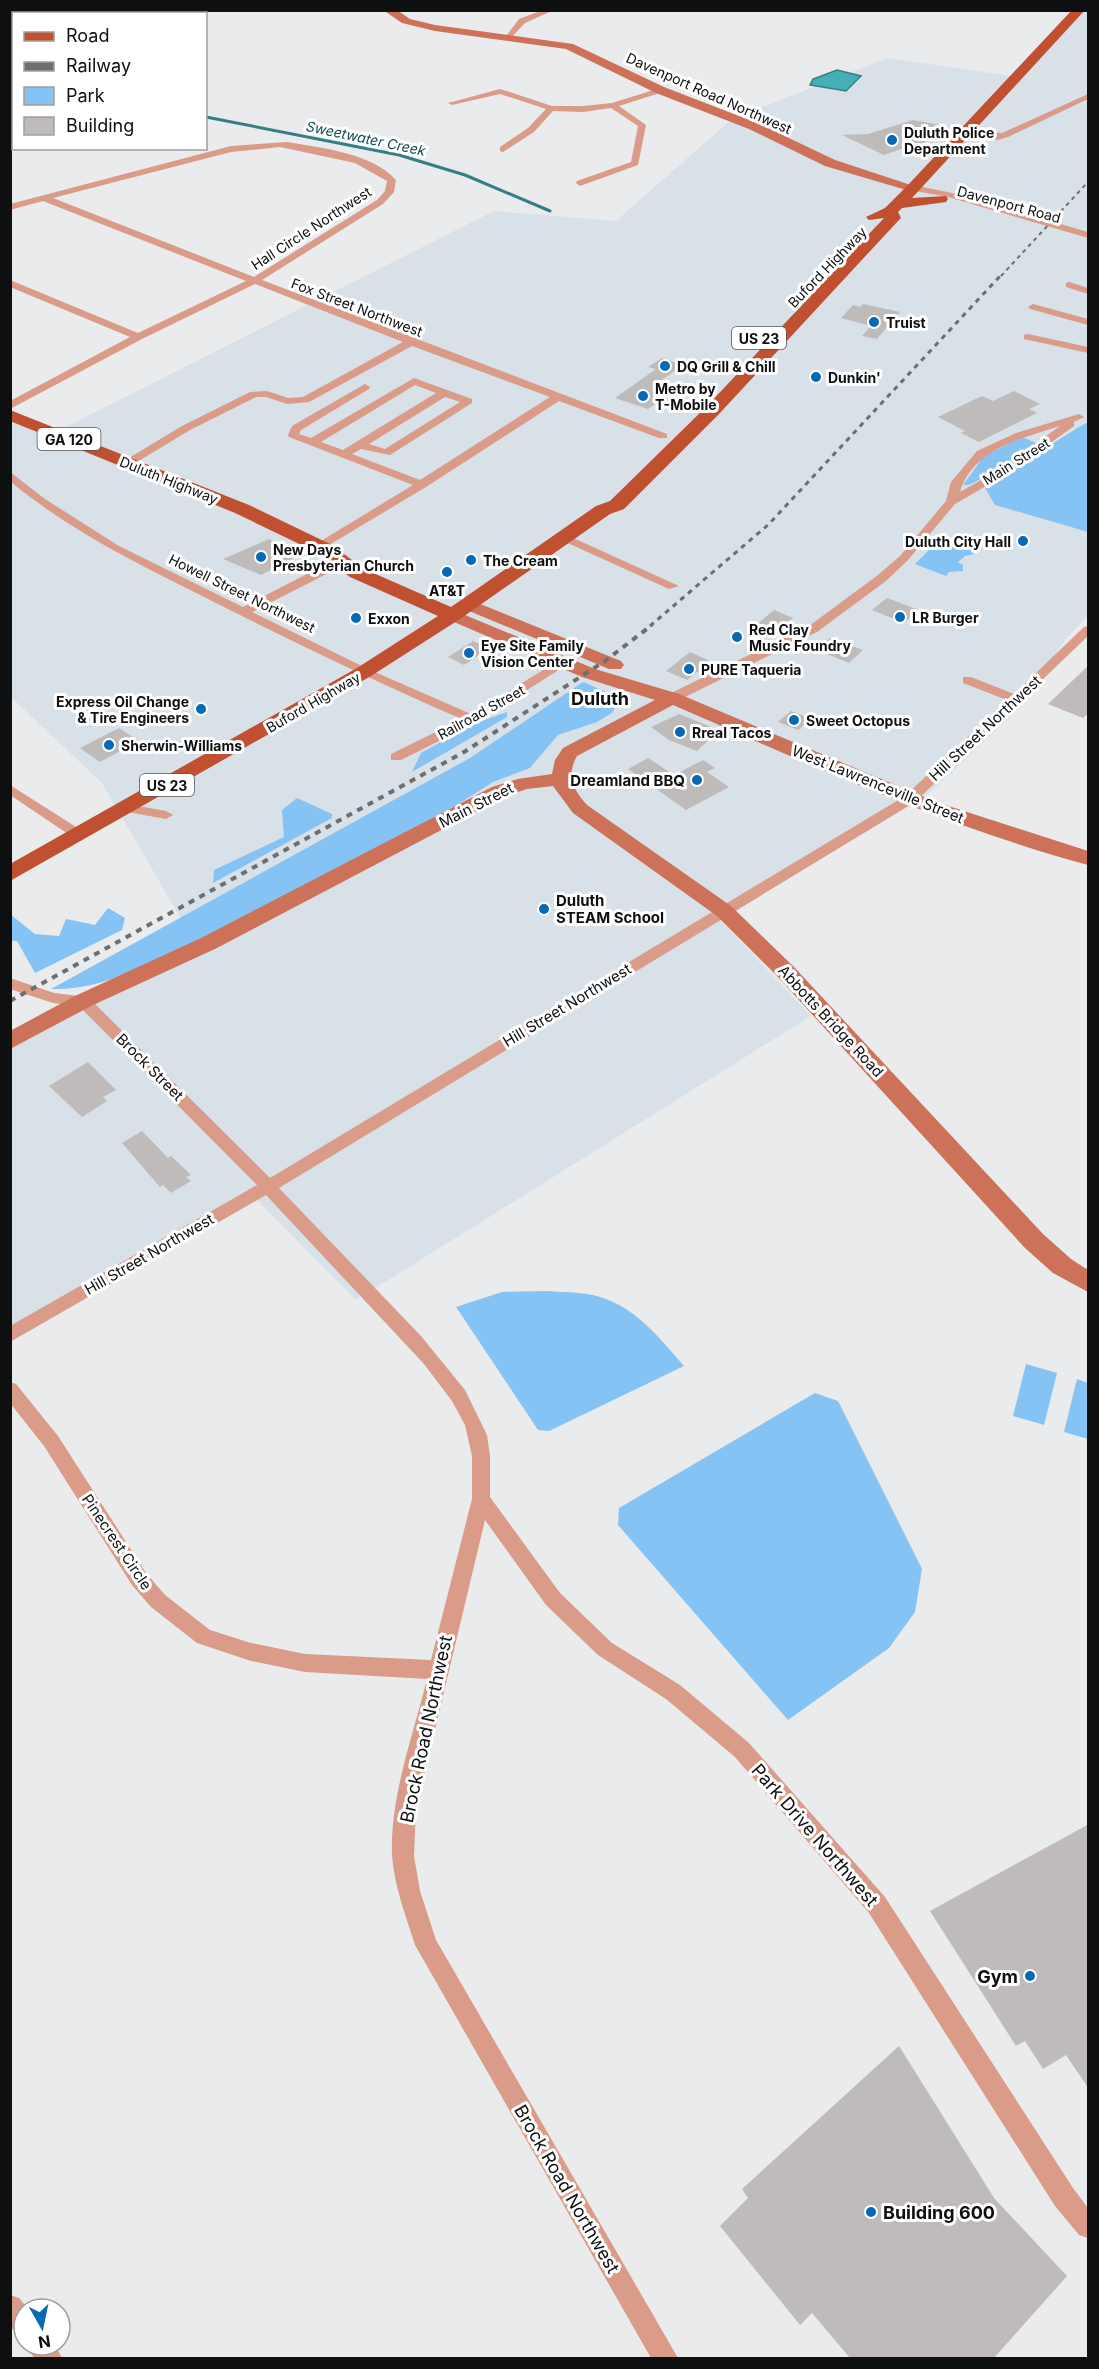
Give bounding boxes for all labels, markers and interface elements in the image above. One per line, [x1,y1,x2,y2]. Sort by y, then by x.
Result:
legend [12,12,207,150]
text: Road [66,25,109,46]
street label: Davenport Road Northwest [624,49,795,137]
text: Railway [66,55,131,76]
text: Park [66,85,105,106]
text: Building [66,115,134,136]
water label: Sweetwater Creek [305,117,428,159]
place label: Duluth Police Department [904,124,994,157]
marker: Duluth Police Department [885,133,899,147]
street label: Davenport Road [955,182,1063,226]
street label: Hall Circle Northwest [248,183,375,273]
street label: Buford Highway [784,223,870,311]
street label: Fox Street Northwest [289,274,426,340]
place label: Truist [886,314,926,331]
marker: Truist [867,315,881,329]
road number: US 23 [732,327,786,349]
place label: DQ Grill & Chill [677,358,776,375]
marker: DQ Grill & Chill [658,359,672,373]
place label: Dunkin' [828,369,881,386]
marker: Dunkin' [809,370,823,384]
place label: Metro by T-Mobile [655,380,717,413]
marker: Metro by T-Mobile [636,389,650,403]
road number: GA 120 [38,428,100,450]
street label: Main Street [979,434,1053,488]
street label: Duluth Highway [117,453,221,507]
place label: Duluth City Hall [905,533,1011,550]
marker: Duluth City Hall [1016,534,1030,548]
place label: New Days Presbyterian Church [273,541,414,574]
street label: Howell Street Northwest [166,550,318,636]
marker: New Days Presbyterian Church [254,550,268,564]
place label: The Cream [483,552,558,569]
marker: The Cream [464,553,478,567]
marker: AT&T [440,565,454,579]
place label: AT&T [429,582,465,599]
place label: LR Burger [912,609,979,626]
place label: Exxon [368,610,410,627]
marker: LR Burger [893,610,907,624]
marker: Exxon [349,611,363,625]
place label: Red Clay Music Foundry [749,621,852,654]
marker: Red Clay Music Foundry [730,630,744,644]
place label: Eye Site Family Vision Center [481,637,585,670]
marker: Eye Site Family Vision Center [462,646,476,660]
place label: PURE Taqueria [701,661,801,678]
marker: PURE Taqueria [682,662,696,676]
street label: Buford Highway [263,668,363,736]
street label: Hill Street Northwest [925,671,1045,785]
street label: Railroad Street [434,681,528,743]
district label: Duluth [571,688,629,709]
place label: Express Oil Change & Tire Engineers [56,693,189,726]
marker: Express Oil Change & Tire Engineers [194,702,208,716]
place label: Sweet Octopus [806,712,910,729]
marker: Sweet Octopus [787,713,801,727]
place label: Rreal Tacos [692,724,772,741]
marker: Rreal Tacos [673,725,687,739]
place label: Sherwin-Williams [121,737,242,754]
marker: Sherwin-Williams [102,738,116,752]
street label: West Lawrenceville Street [789,741,967,827]
place label: Dreamland BBQ [570,771,685,790]
marker: Dreamland BBQ [690,773,704,787]
road number: US 23 [140,774,194,796]
street label: Main Street [436,778,516,832]
place label: Duluth STEAM School [556,891,664,927]
marker: Duluth STEAM School [537,902,551,916]
street label: Hill Street Northwest [499,959,635,1051]
street label: Abbotts Bridge Road [774,961,888,1081]
street label: Brock Street [112,1029,188,1105]
street label: Hill Street Northwest [81,1209,217,1299]
street label: Pinecrest Circle [78,1490,156,1594]
street label: Brock Road Northwest [396,1633,456,1825]
street label: Park Drive Northwest [748,1760,883,1910]
place label: Gym [977,1966,1018,1987]
marker: Gym [1023,1969,1037,1983]
street label: Brock Road Northwest [510,2101,624,2277]
place label: Building 600 [883,2202,995,2223]
marker: Building 600 [864,2205,878,2219]
north arrow [12,2297,72,2357]
text: N [37,2331,52,2353]

